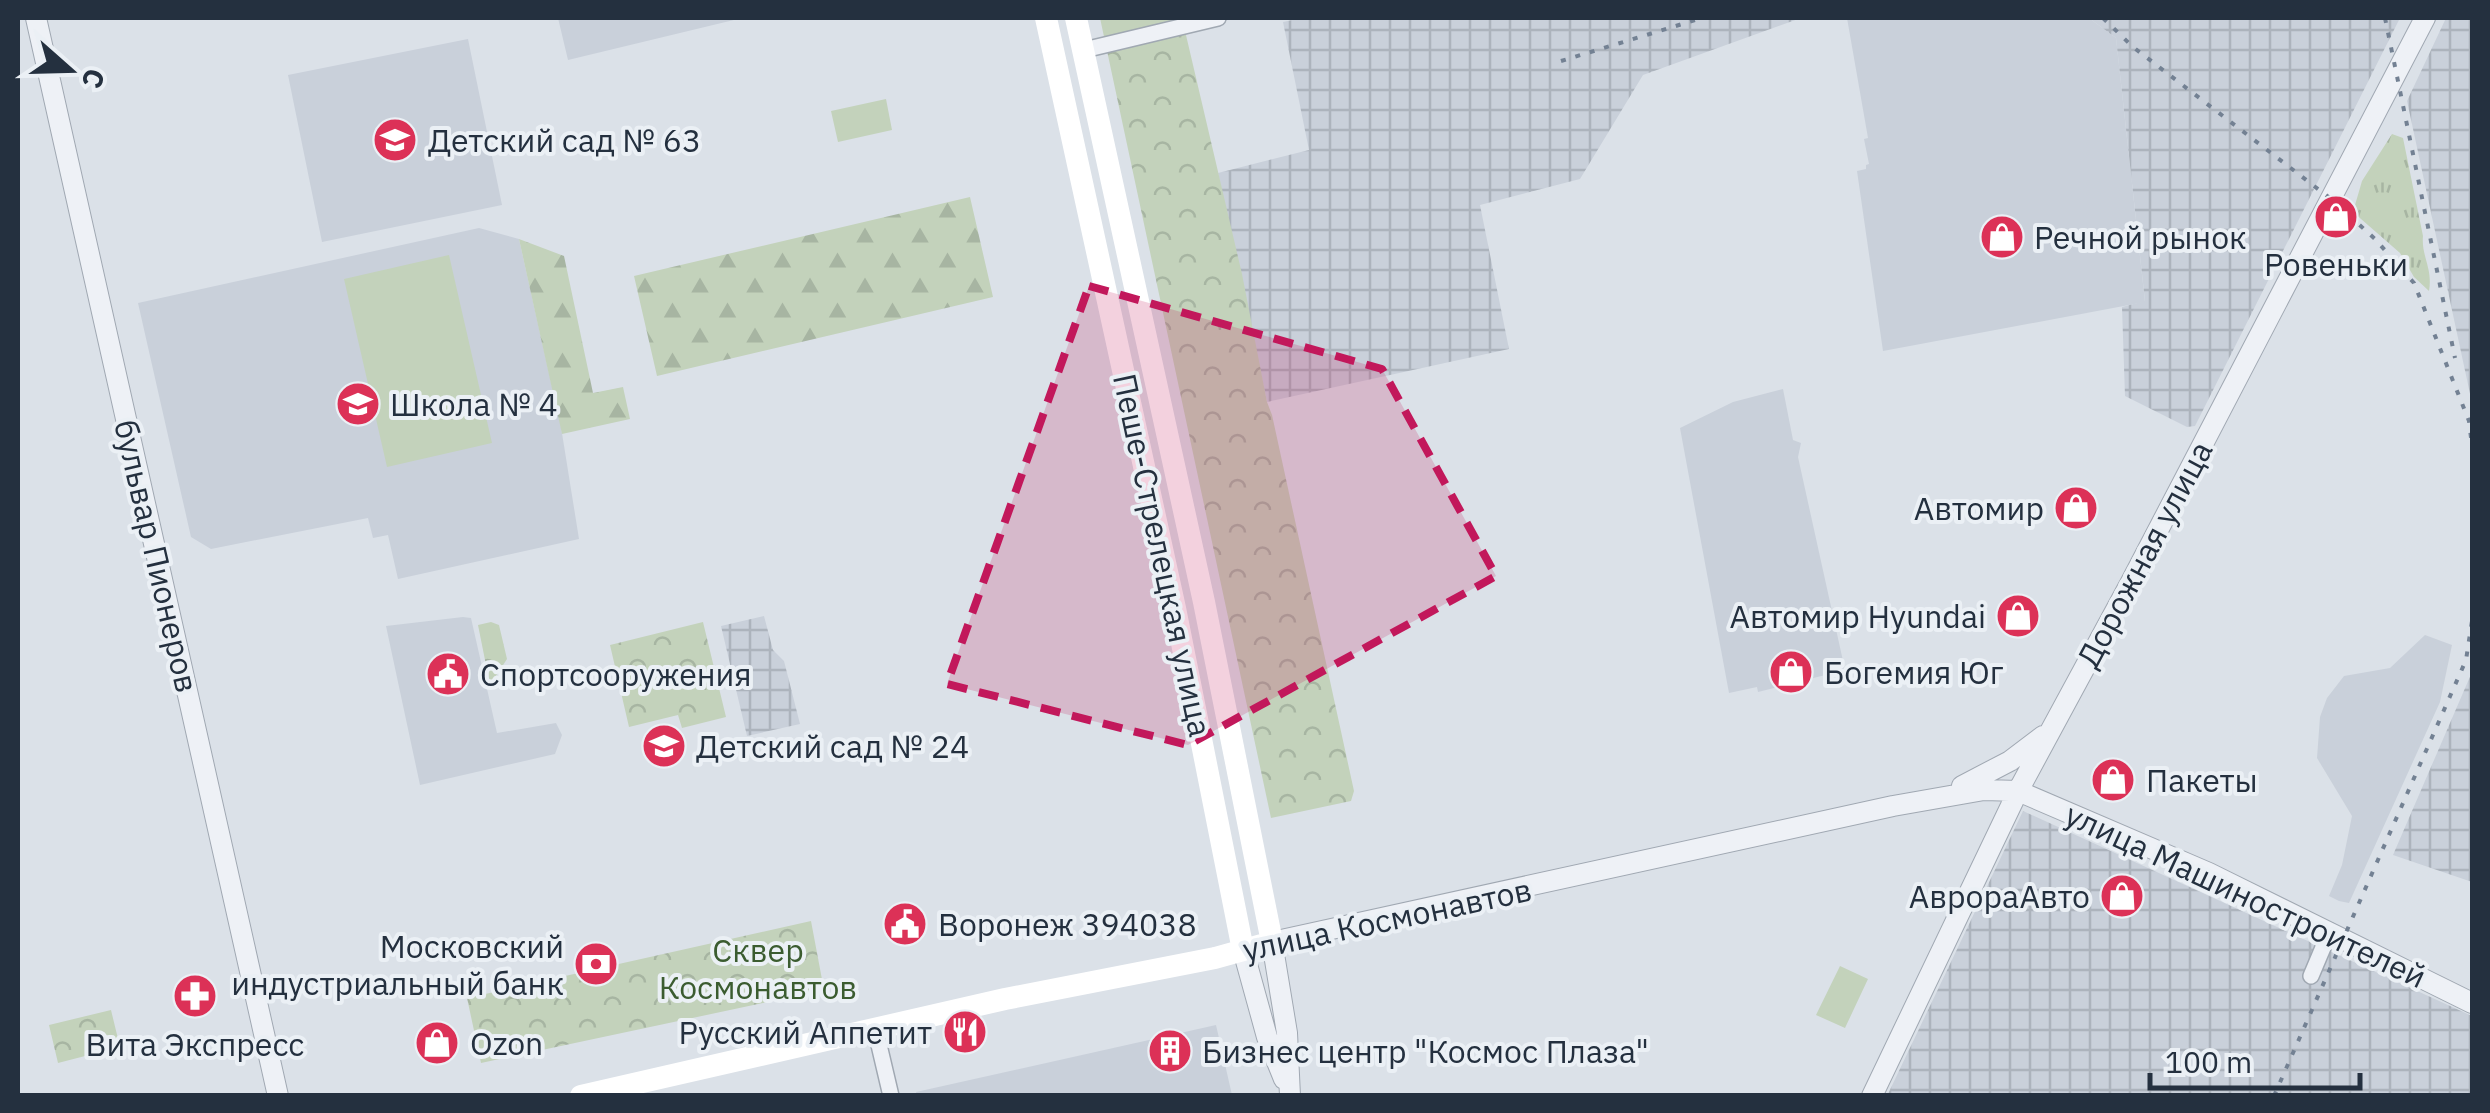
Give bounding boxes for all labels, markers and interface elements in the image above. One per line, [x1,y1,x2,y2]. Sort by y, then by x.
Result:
north arrow [20,20,120,120]
text: С [73,64,114,94]
school or university icon: Детский сад № 63 [372,117,418,163]
place label: Детский сад № 63 [428,119,701,161]
shop icon: Ровеньки [2313,194,2359,240]
shop icon: Речной рынок [1979,214,2025,260]
place label: Речной рынок [2034,216,2247,258]
place label: Ровеньки [2264,243,2408,285]
street label: Пеше-Стрелецкая улица [1104,370,1222,740]
school or university icon: Школа № 4 [335,381,381,427]
place label: Школа № 4 [390,383,558,425]
street label: бульвар Пионеров [105,416,209,696]
street label: Дорожная улица [2067,433,2221,675]
shop icon: Автомир [2053,485,2099,531]
place label: Автомир [1914,487,2044,529]
shop icon: Автомир Hyundai [1995,593,2041,639]
place label: Автомир Hyundai [1730,595,1986,637]
shop icon: Богемия Юг [1768,649,1814,695]
public building icon: Спортсооружения [425,651,471,697]
place label: Богемия Юг [1824,651,2004,693]
place label: Спортсооружения [480,653,752,695]
school or university icon: Детский сад № 24 [641,723,687,769]
place label: Детский сад № 24 [696,725,969,767]
shop icon: Пакеты [2090,757,2136,803]
place label: Пакеты [2146,759,2258,801]
street label: улица Машиностроителей [2059,793,2433,997]
street label: улица Космонавтов [1239,868,1535,970]
shop icon: АврораАвто [2099,873,2145,919]
place label: АврораАвто [1909,875,2090,917]
public building icon: Воронеж 394038 [882,901,928,947]
place label: Воронеж 394038 [938,903,1197,945]
place label: Московский индустриальный банк [231,925,564,1004]
park label: Сквер Космонавтов [659,929,857,1008]
bank icon: Московский индустриальный банк [573,941,619,987]
pharmacy icon: Вита Экспресс [172,973,218,1019]
restaurant icon: Русский Аппетит [942,1009,988,1055]
place label: Русский Аппетит [678,1011,932,1053]
shop icon: Ozon [414,1020,460,1066]
place label: Ozon [470,1022,543,1064]
place label: Вита Экспресс [86,1023,304,1065]
building icon: Бизнес центр "Космос Плаза" [1147,1028,1193,1074]
scale bar [2150,1028,2360,1090]
place label: Бизнес центр "Космос Плаза" [1202,1030,1649,1072]
text: 100 m [2165,1042,2252,1081]

